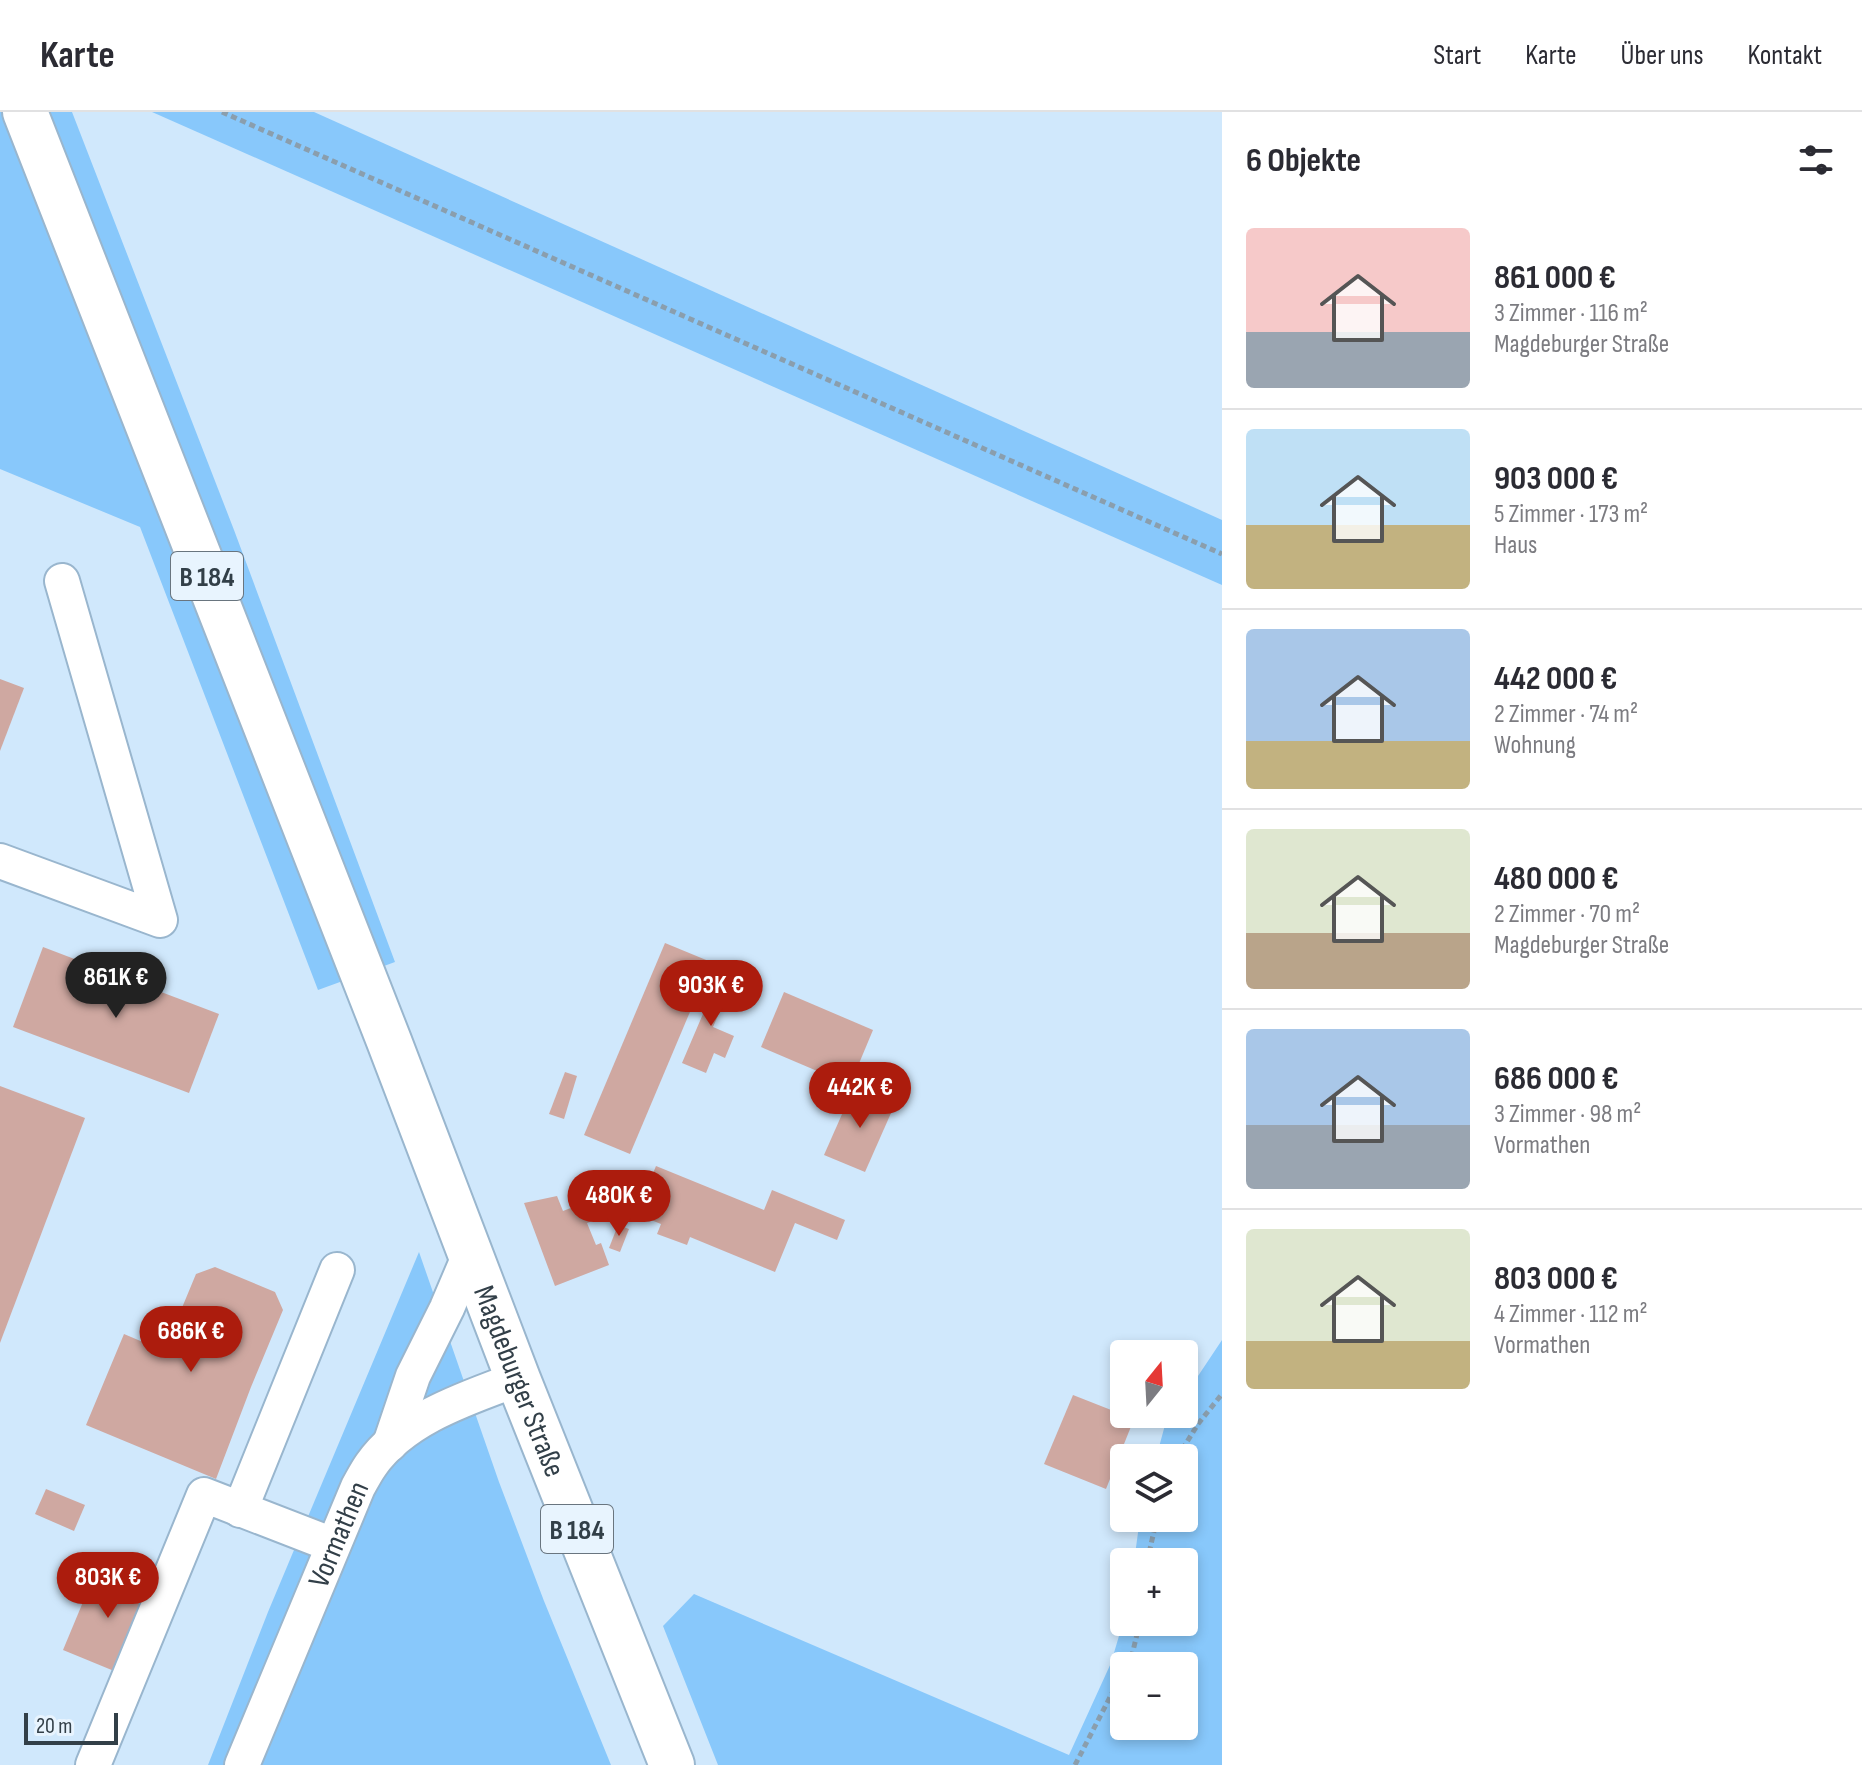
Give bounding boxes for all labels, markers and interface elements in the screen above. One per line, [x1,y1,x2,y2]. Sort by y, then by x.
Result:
text: Karte [40,33,115,78]
text: Start [1433,39,1481,72]
text: Karte [1525,39,1577,72]
text: Über uns [1621,39,1704,72]
text: Kontakt [1748,39,1822,72]
icon: filters [1794,138,1838,182]
text: 6 Objekte [1246,140,1361,181]
text: 861 000 € [1494,257,1616,298]
icon: home [1310,260,1406,356]
text: 3 Zimmer · 116 m² [1494,298,1648,329]
text: Magdeburger Straße [1494,329,1669,360]
text: 903 000 € [1494,458,1618,499]
icon: home [1310,461,1406,557]
text: 5 Zimmer · 173 m² [1494,499,1648,530]
text: Haus [1494,530,1537,561]
road number: B 184 [171,552,243,600]
text: 442 000 € [1494,658,1617,699]
icon: home [1310,661,1406,757]
text: 2 Zimmer · 74 m² [1494,699,1638,730]
text: Wohnung [1494,730,1576,761]
text: 480 000 € [1494,858,1619,899]
icon: home [1310,861,1406,957]
text: 2 Zimmer · 70 m² [1494,899,1640,930]
text: Magdeburger Straße [1494,930,1669,961]
pin: 861K € [51,952,181,1020]
pin: 903K € [646,960,776,1028]
text: 861K € [83,962,149,993]
text: 903K € [678,970,744,1001]
text: 686 000 € [1494,1058,1619,1099]
icon: home [1310,1061,1406,1157]
pin: 442K € [795,1062,925,1130]
text: 442K € [827,1072,893,1103]
text: 3 Zimmer · 98 m² [1494,1099,1641,1130]
text: Vormathen [1494,1130,1591,1161]
pin: 480K € [554,1170,684,1238]
text: 480K € [586,1180,652,1211]
text: 803 000 € [1494,1258,1618,1299]
icon: home [1310,1261,1406,1357]
street label: Magdeburger Straße [465,1281,572,1482]
text: 4 Zimmer · 112 m² [1494,1299,1647,1330]
pin: 686K € [126,1306,256,1374]
text: 686K € [158,1316,224,1347]
text: Vormathen [1494,1330,1591,1361]
north arrow [1110,1340,1198,1428]
map controls [1110,1340,1198,1740]
button: layers [1110,1444,1198,1532]
street label: Vormathen [301,1476,377,1593]
road number: B 184 [541,1505,613,1553]
button: + [1110,1548,1198,1636]
pin: 803K € [43,1552,173,1620]
text: 803K € [75,1562,141,1593]
button: − [1110,1652,1198,1740]
scale bar [24,1709,118,1745]
text: 20 m [36,1713,73,1740]

